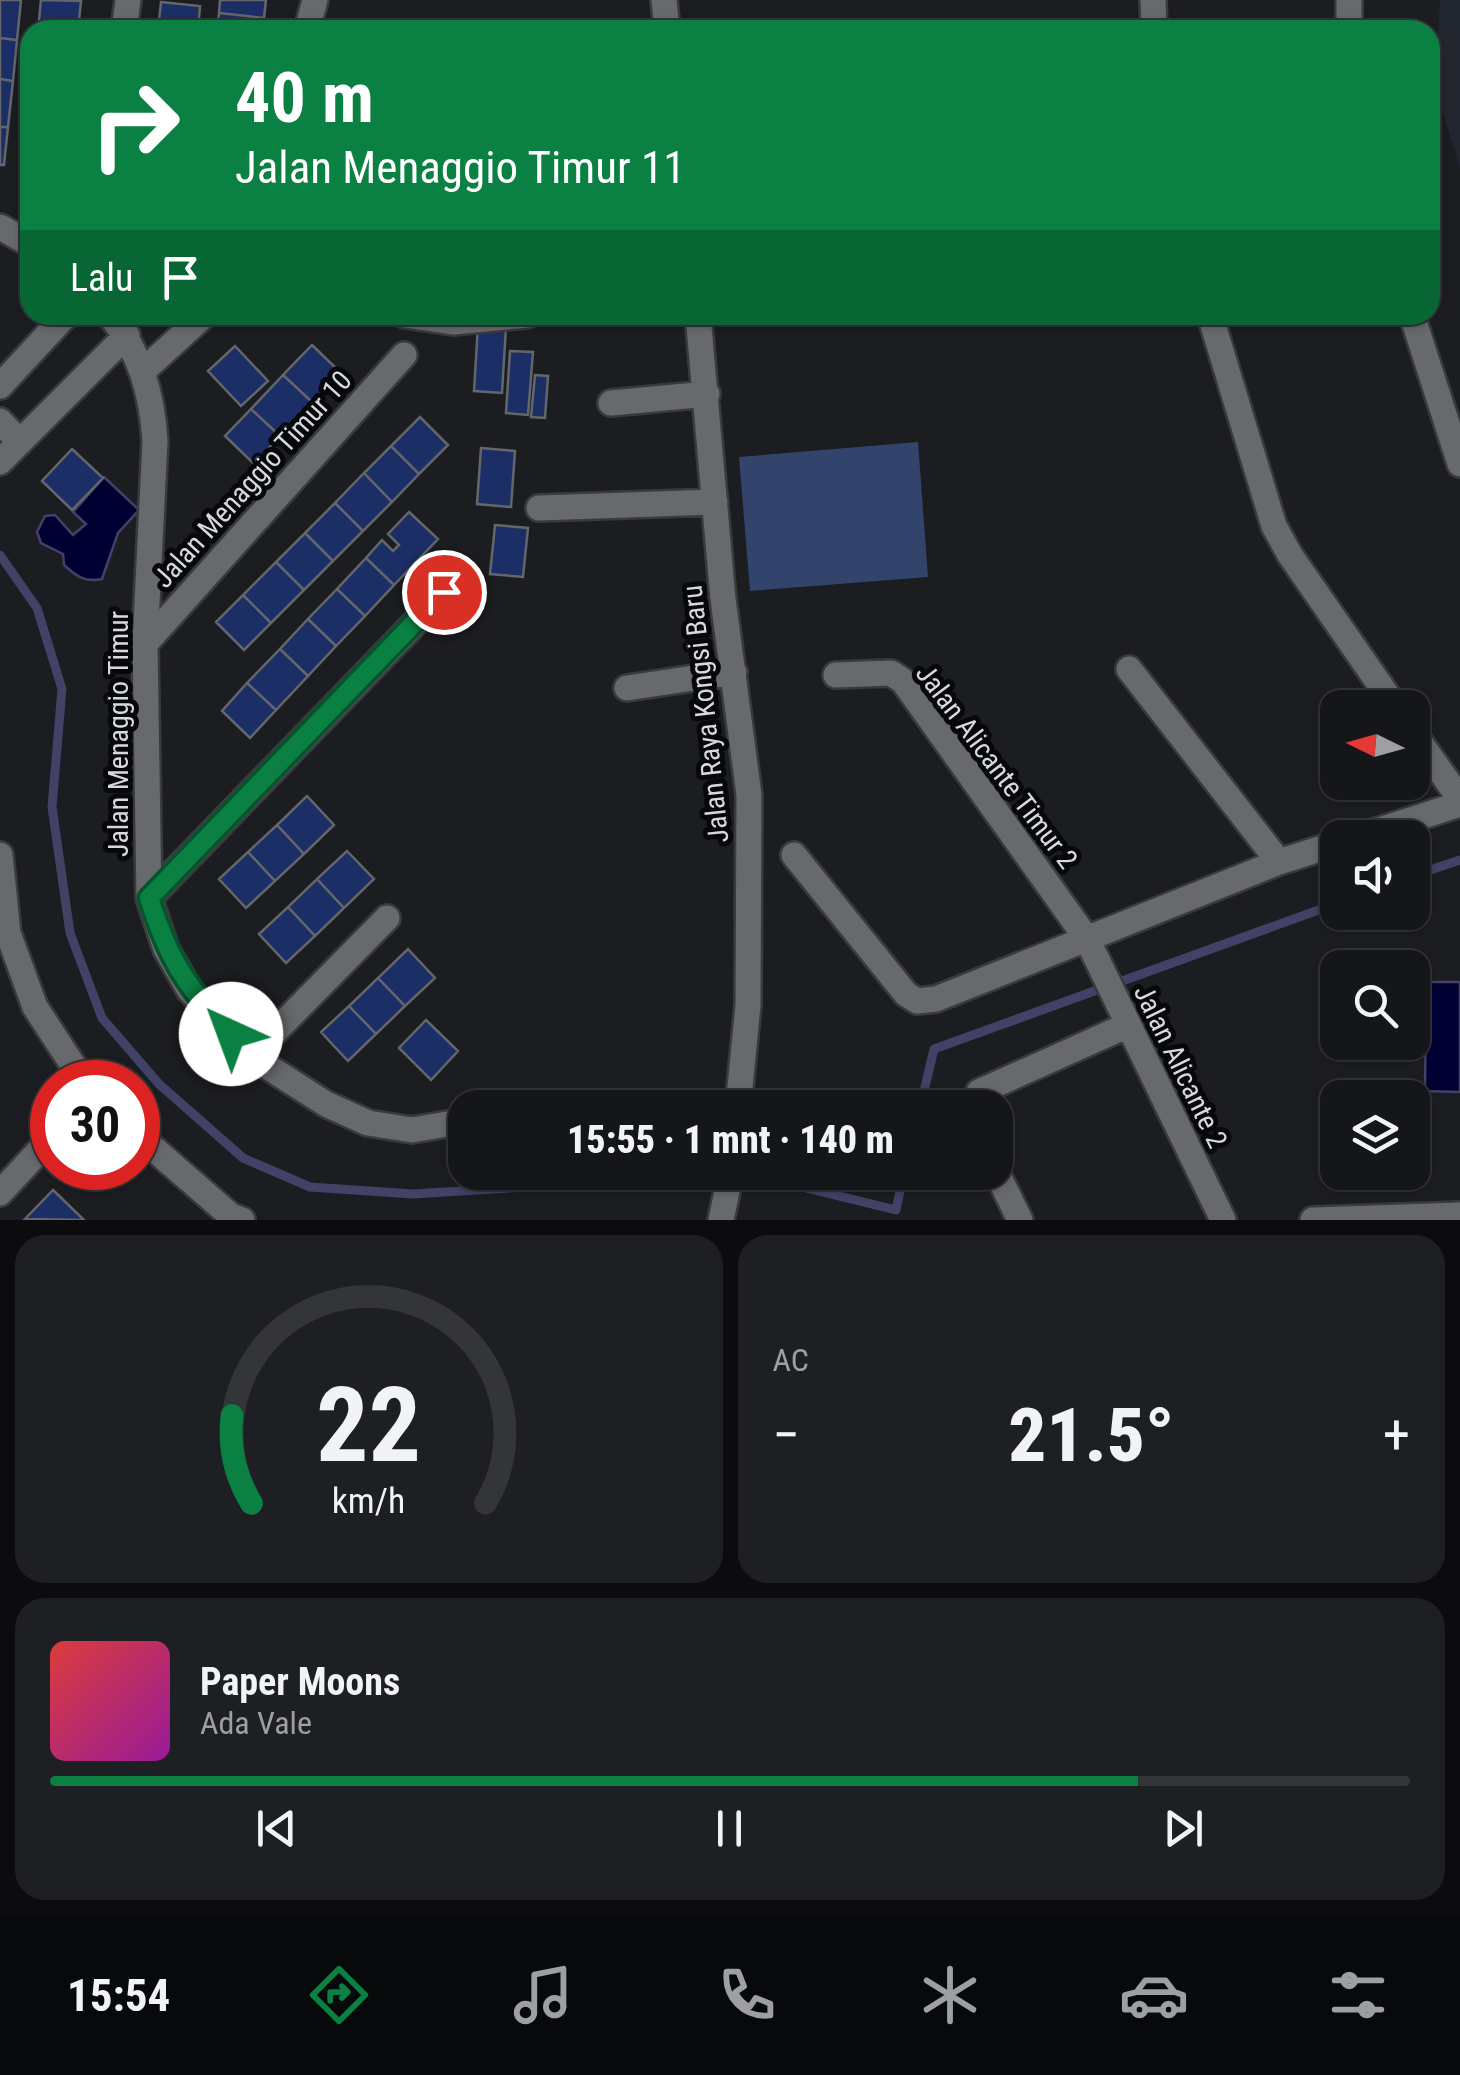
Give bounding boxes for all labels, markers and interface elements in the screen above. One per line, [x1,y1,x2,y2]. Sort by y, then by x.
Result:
text: 40 m [235,57,374,139]
icon: right [70,60,200,190]
text: Jalan Menaggio Timur 11 [235,141,685,194]
icon: arrive [153,250,208,305]
text: Lalu [70,256,133,300]
street label: Jalan Menaggio Timur 10 [146,364,358,594]
pin [402,550,487,635]
icon: arrive [417,565,472,620]
street label: Jalan Raya Kongsi Baru [676,584,735,844]
street label: Jalan Menaggio Timur [102,611,135,857]
street label: Jalan Alicante Timur 2 [909,658,1084,875]
north arrow [1320,690,1430,800]
map controls [1320,690,1430,1190]
button: sound [1320,820,1430,930]
button: search [1320,950,1430,1060]
street label: Jalan Alicante 2 [1127,979,1234,1153]
position arrow [179,982,283,1086]
speed limit sign: 30 [30,1060,160,1190]
button: layers [1320,1080,1430,1190]
text: 15:55 · 1 mnt · 140 m [567,1118,894,1162]
text: AC [773,1341,809,1379]
text: 22 [316,1365,421,1486]
text: 21.5° [1008,1391,1174,1479]
text: − [773,1403,800,1467]
text: + [1383,1403,1410,1467]
text: km/h [332,1480,406,1522]
text: Paper Moons [200,1660,400,1704]
text: Ada Vale [200,1704,312,1742]
icon: previous [249,1801,304,1856]
icon: pause [702,1801,757,1856]
icon: next [1156,1801,1211,1856]
icon: directions [304,1960,374,2030]
icon: music [508,1960,578,2030]
icon: phone [712,1960,782,2030]
icon: climate [915,1960,985,2030]
icon: car [1119,1960,1189,2030]
icon: filters [1323,1960,1393,2030]
text: 15:54 [67,1969,170,2022]

